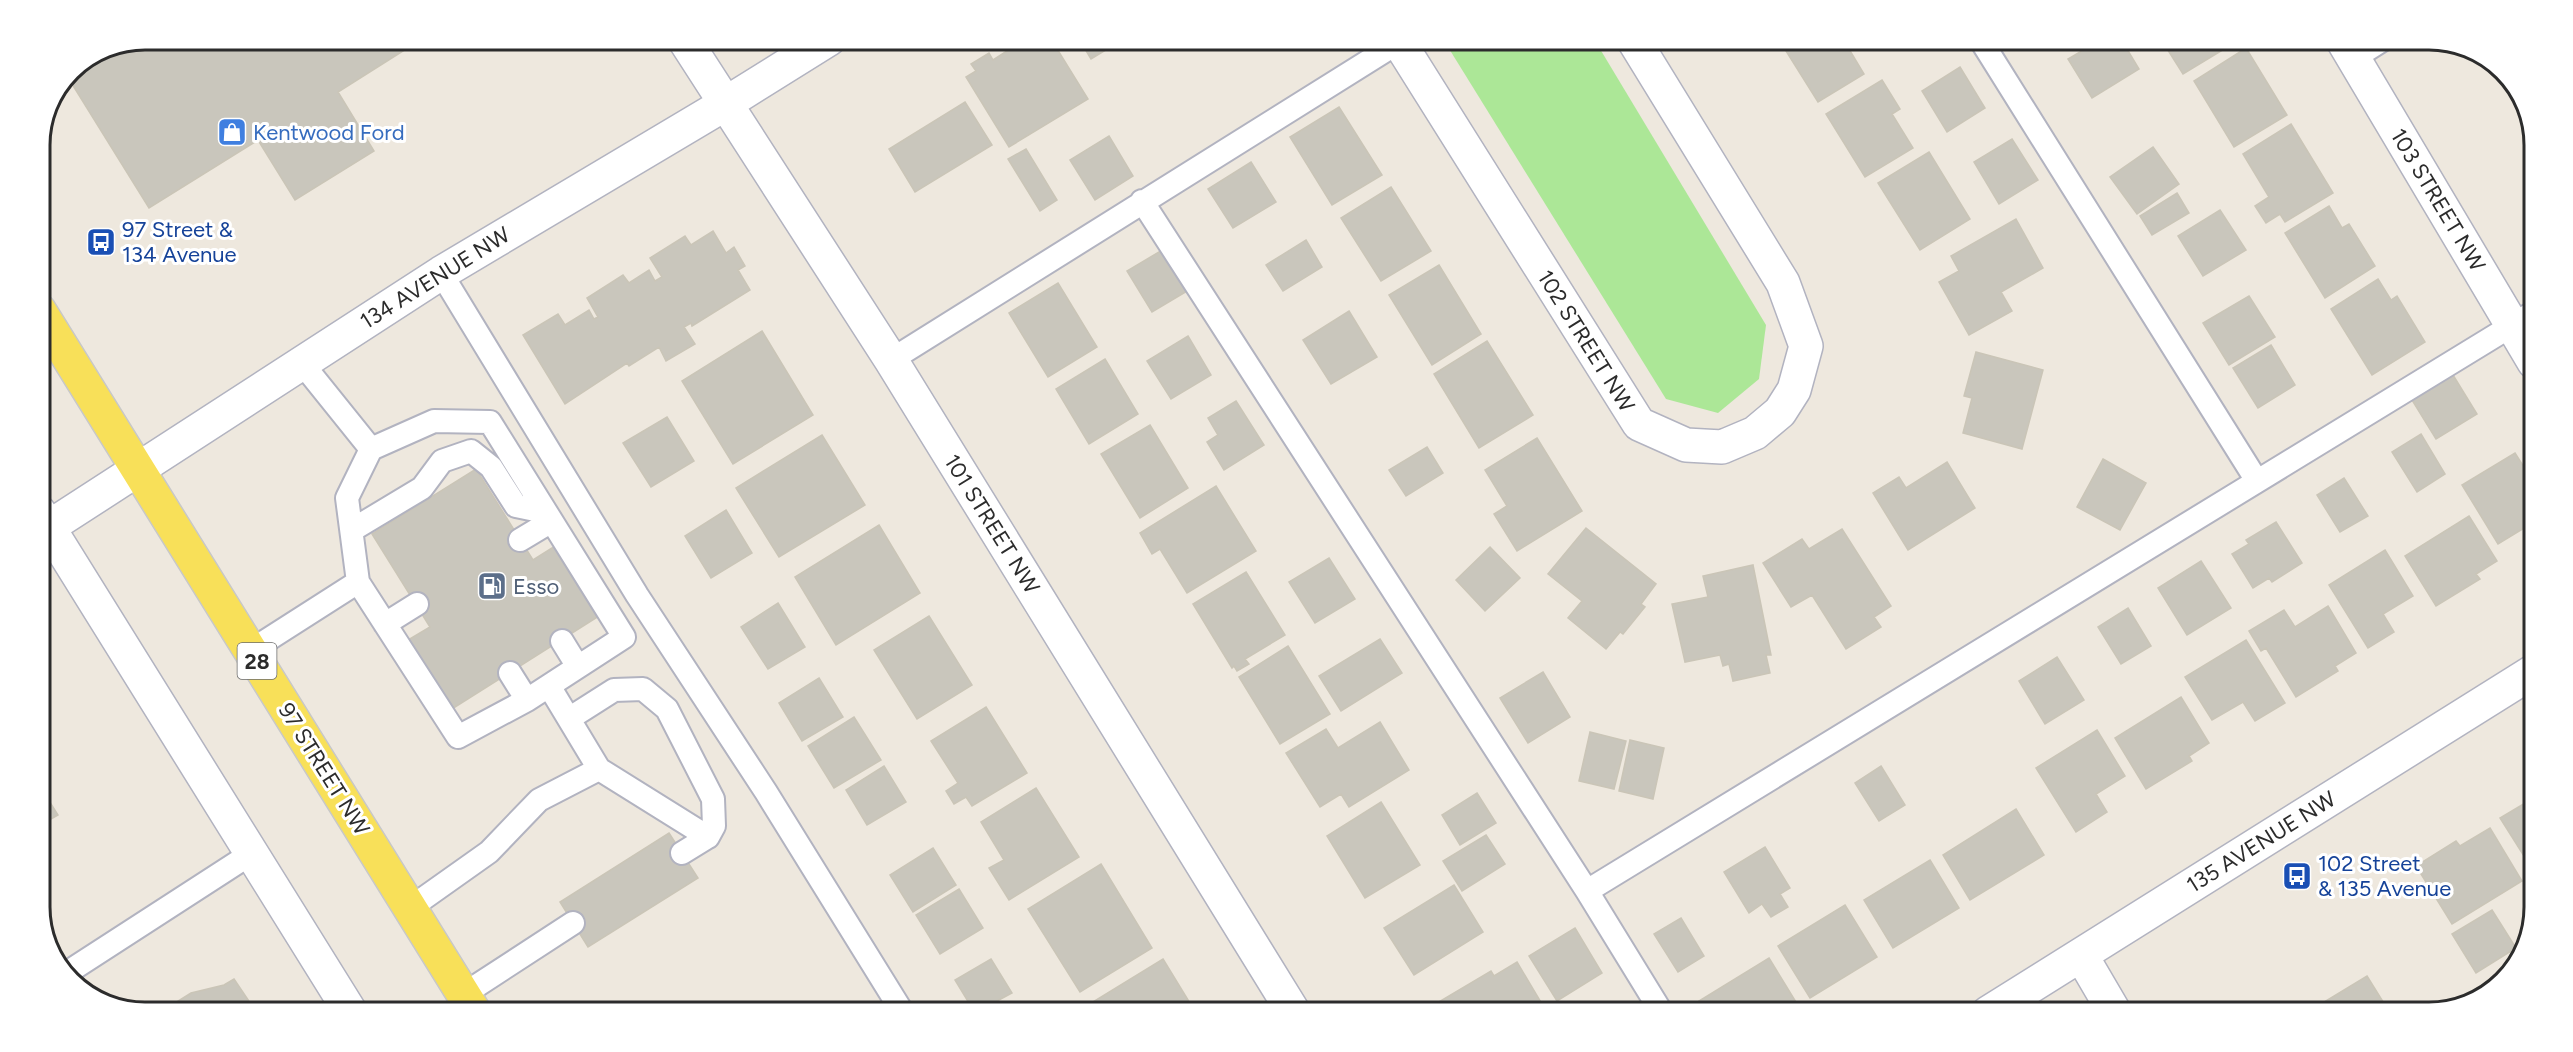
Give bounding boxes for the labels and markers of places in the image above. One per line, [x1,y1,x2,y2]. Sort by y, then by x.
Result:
shop icon: Kentwood Ford [216,116,248,148]
place label: Kentwood Ford [253,119,405,146]
place label: 97 Street & 134 Avenue [122,216,237,268]
bus stop icon: 97 Street & 134 Avenue [85,226,117,258]
fuel station icon: Esso [476,570,508,602]
place label: Esso [513,573,559,600]
place label: 102 Street & 135 Avenue [2318,850,2451,902]
bus stop icon: 102 Street & 135 Avenue [2281,860,2313,892]

